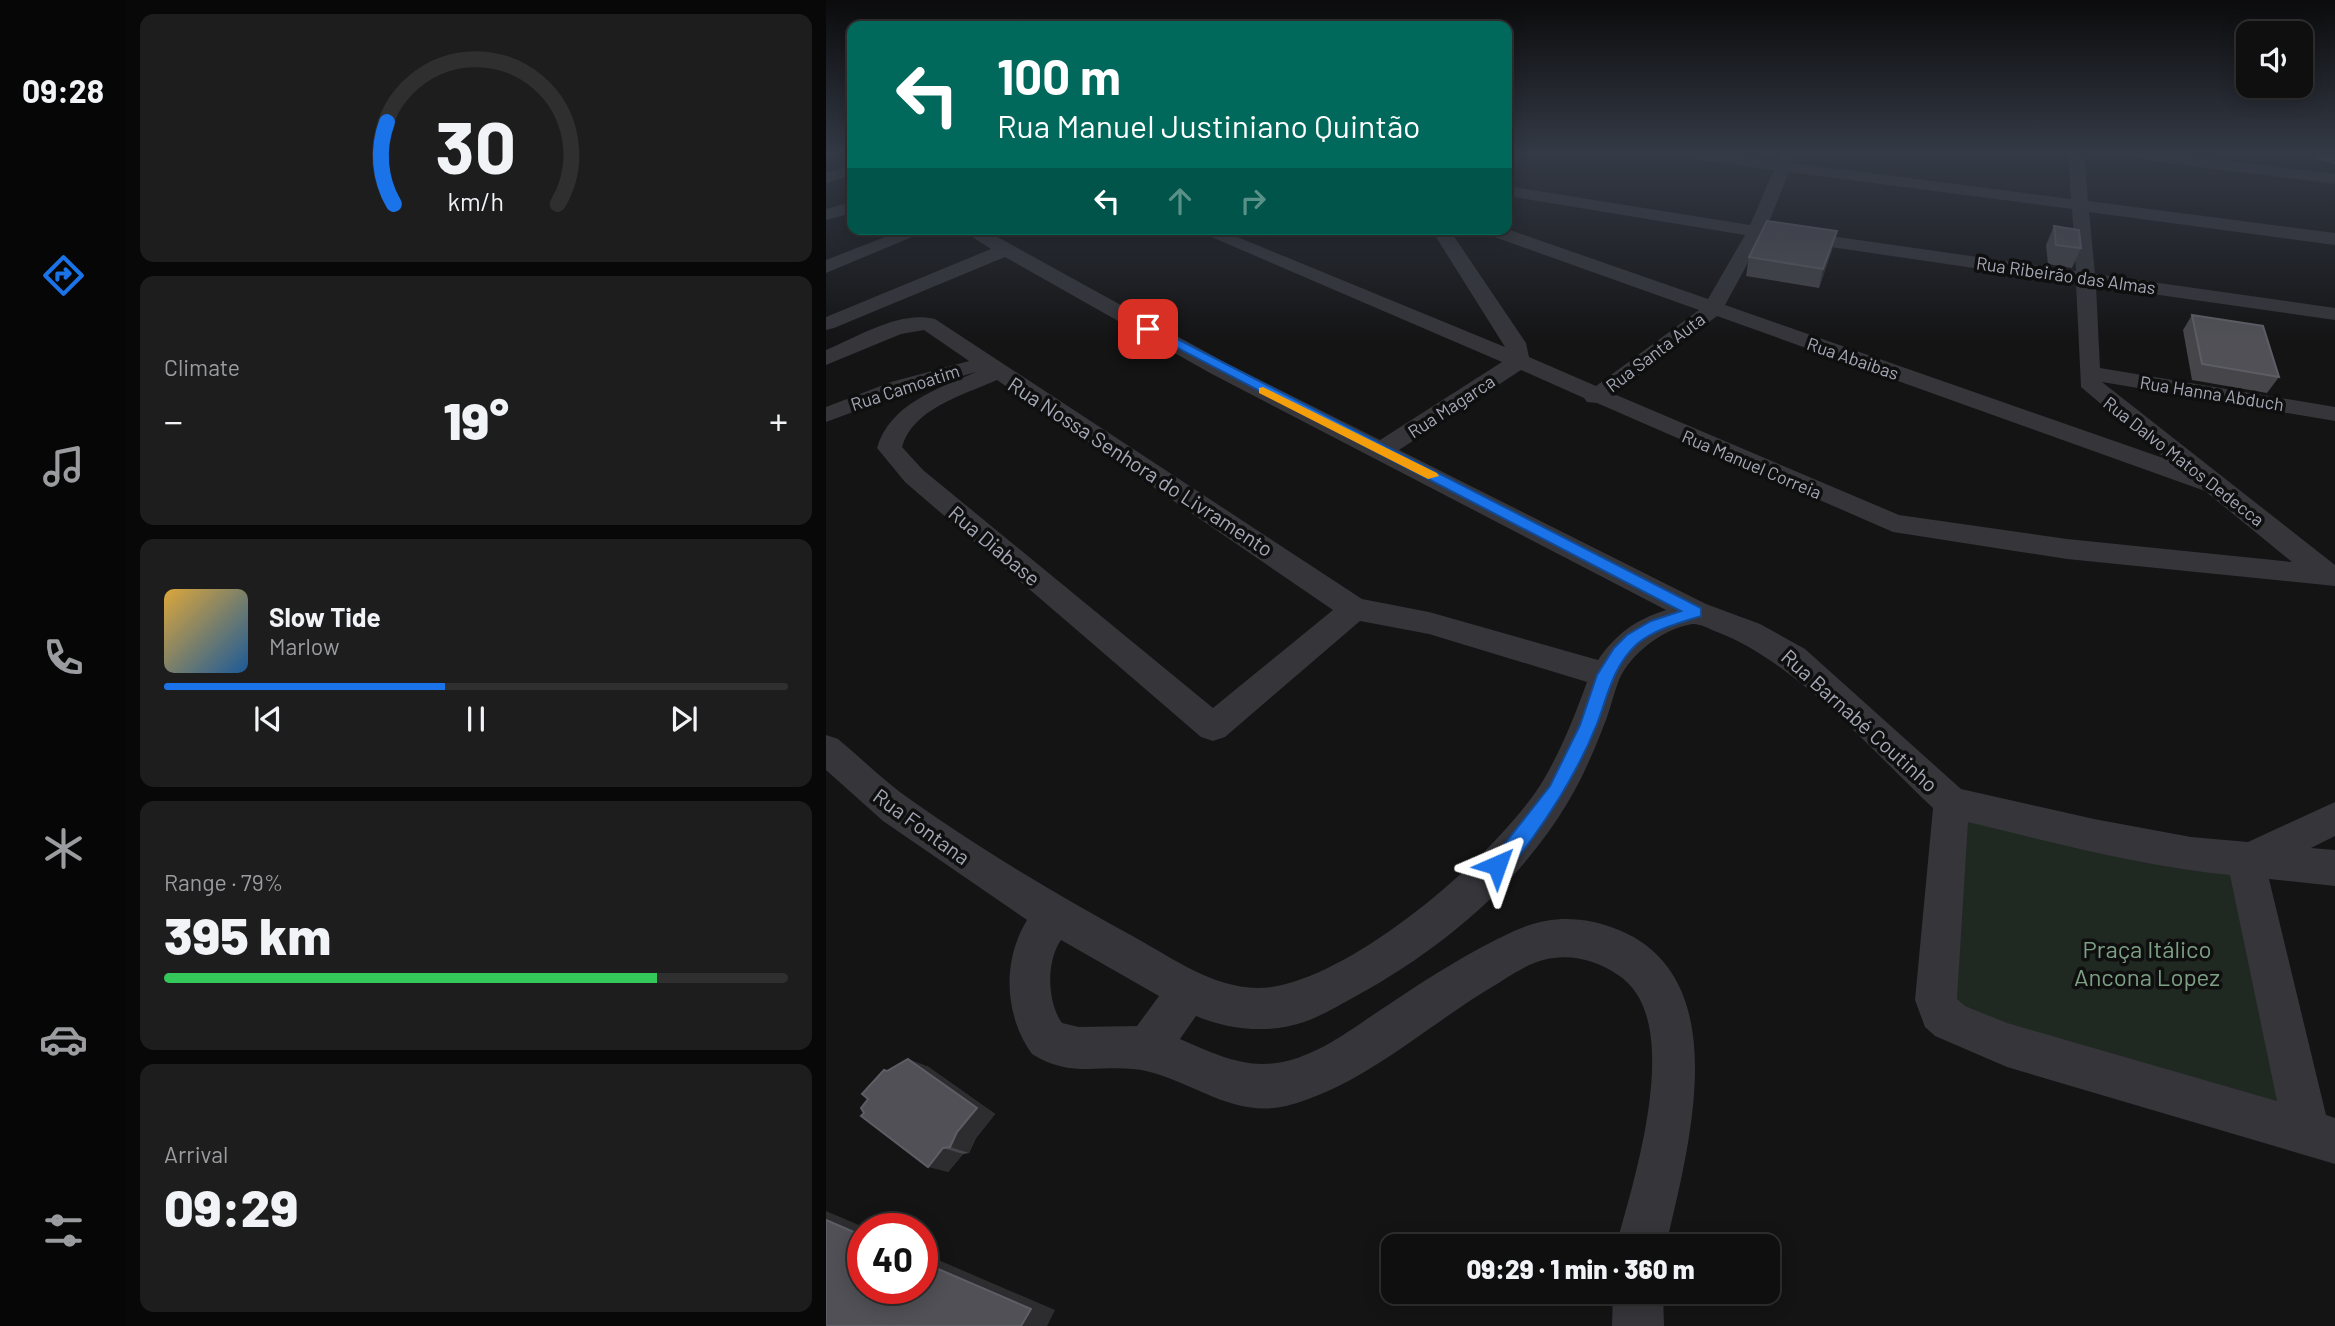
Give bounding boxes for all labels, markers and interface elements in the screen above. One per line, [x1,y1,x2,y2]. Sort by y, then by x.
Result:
map controls [2236,21,2313,98]
button: sound [2236,21,2313,98]
text: 100 m [997,46,1121,105]
icon: left [882,49,973,140]
text: 09:28 [22,71,104,109]
text: 30 [436,102,516,190]
text: Rua Manuel Justiniano Quintão [997,106,1421,144]
icon: left [1088,182,1126,220]
icon: ahead [1161,182,1199,220]
icon: right [1234,182,1272,220]
text: km/h [448,186,504,216]
icon: directions [39,251,88,300]
street label: Rua Ribeirão das Almas [1975,252,2157,298]
pin [1118,299,1178,359]
street label: Rua Santa Auta [1601,308,1709,396]
icon: arrive [1129,310,1167,348]
street label: Rua Abaibas [1804,332,1902,384]
text: Climate [164,353,240,381]
street label: Rua Camoatim [848,359,962,415]
street label: Rua Magarca [1403,370,1499,442]
street label: Rua Nossa Senhora do Livramento [1004,371,1278,561]
street label: Rua Hanna Abduch [2138,371,2286,415]
text: 19° [443,388,509,450]
street label: Rua Dalvo Matos Dedecca [2099,391,2269,531]
text: − [164,397,183,443]
text: + [769,397,788,443]
street label: Rua Manuel Correia [1679,425,1825,503]
icon: music [39,442,88,491]
street label: Rua Diabase [944,500,1046,590]
text: Slow Tide [269,601,381,632]
text: Marlow [269,632,340,660]
icon: phone [39,633,88,682]
street label: Rua Barnabé Coutinho [1777,643,1943,797]
icon: previous [249,700,287,738]
icon: pause [457,700,495,738]
icon: next [665,700,703,738]
street label: Rua Fontana [869,783,975,869]
icon: climate [39,824,88,873]
position arrow [1460,828,1534,902]
text: Range · 79% [164,868,283,896]
text: 395 km [164,903,331,965]
park label: Praça Itálico Ancona Lopez [2074,934,2220,991]
icon: car [39,1015,88,1064]
text: Arrival [164,1140,228,1168]
text: 09:29 [164,1175,298,1237]
icon: filters [39,1206,88,1255]
speed limit sign: 40 [847,1213,938,1304]
text: 09:29 · 1 min · 360 m [1466,1253,1695,1284]

